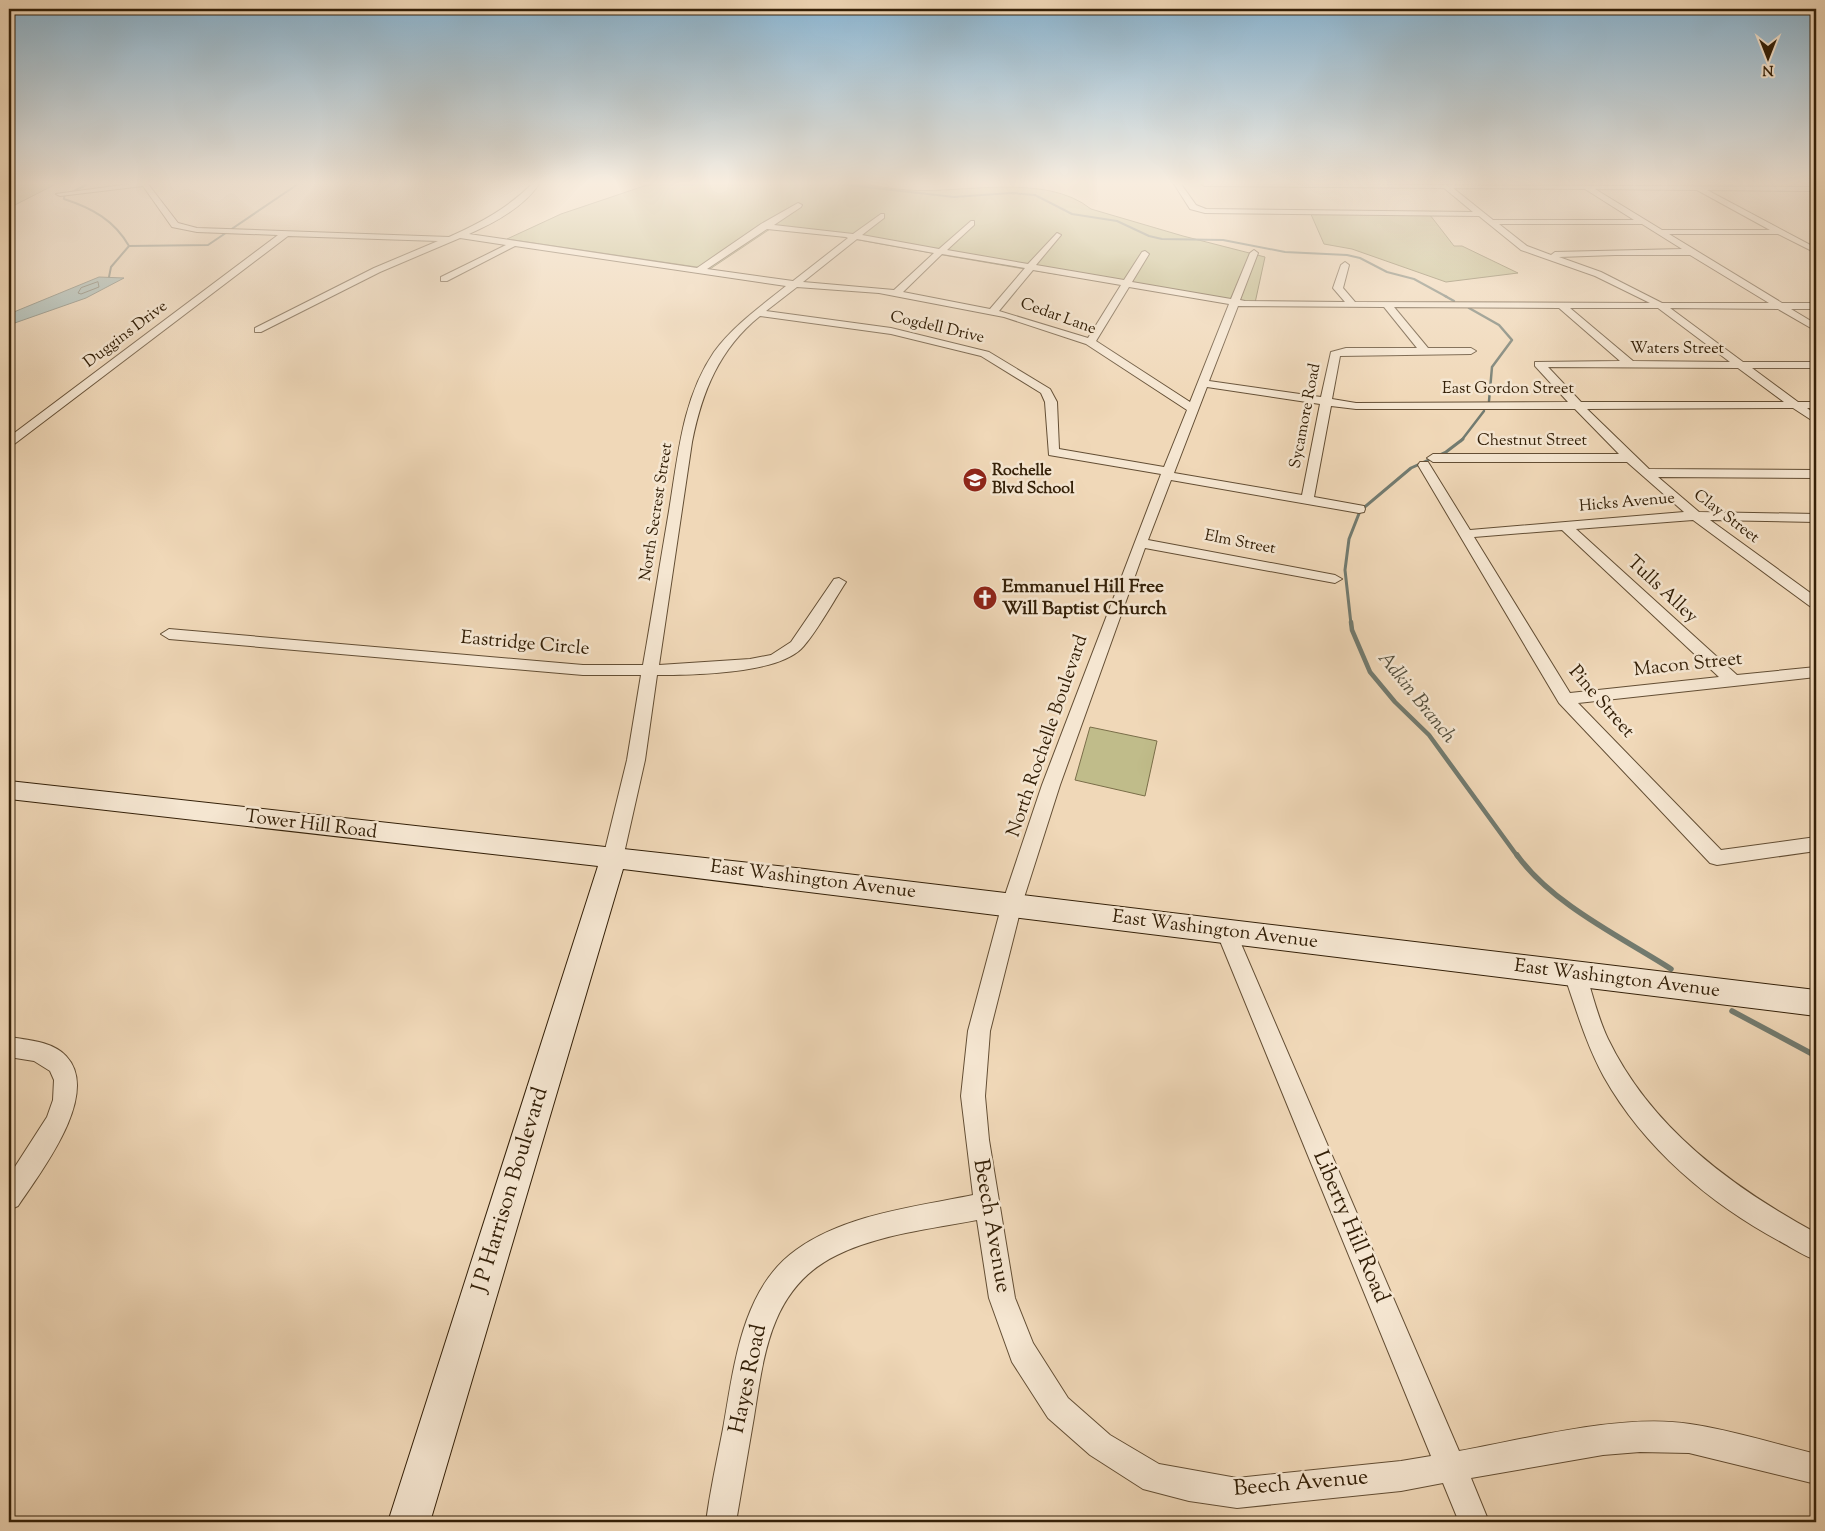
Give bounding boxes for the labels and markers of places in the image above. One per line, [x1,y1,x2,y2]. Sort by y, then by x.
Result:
place label: Rochelle Blvd School [992,460,1075,501]
school or university icon: Rochelle Blvd School [962,467,988,493]
place label: Emmanuel Hill Free Will Baptist Church [1002,574,1168,623]
church icon: Emmanuel Hill Free Will Baptist Church [972,585,998,611]

